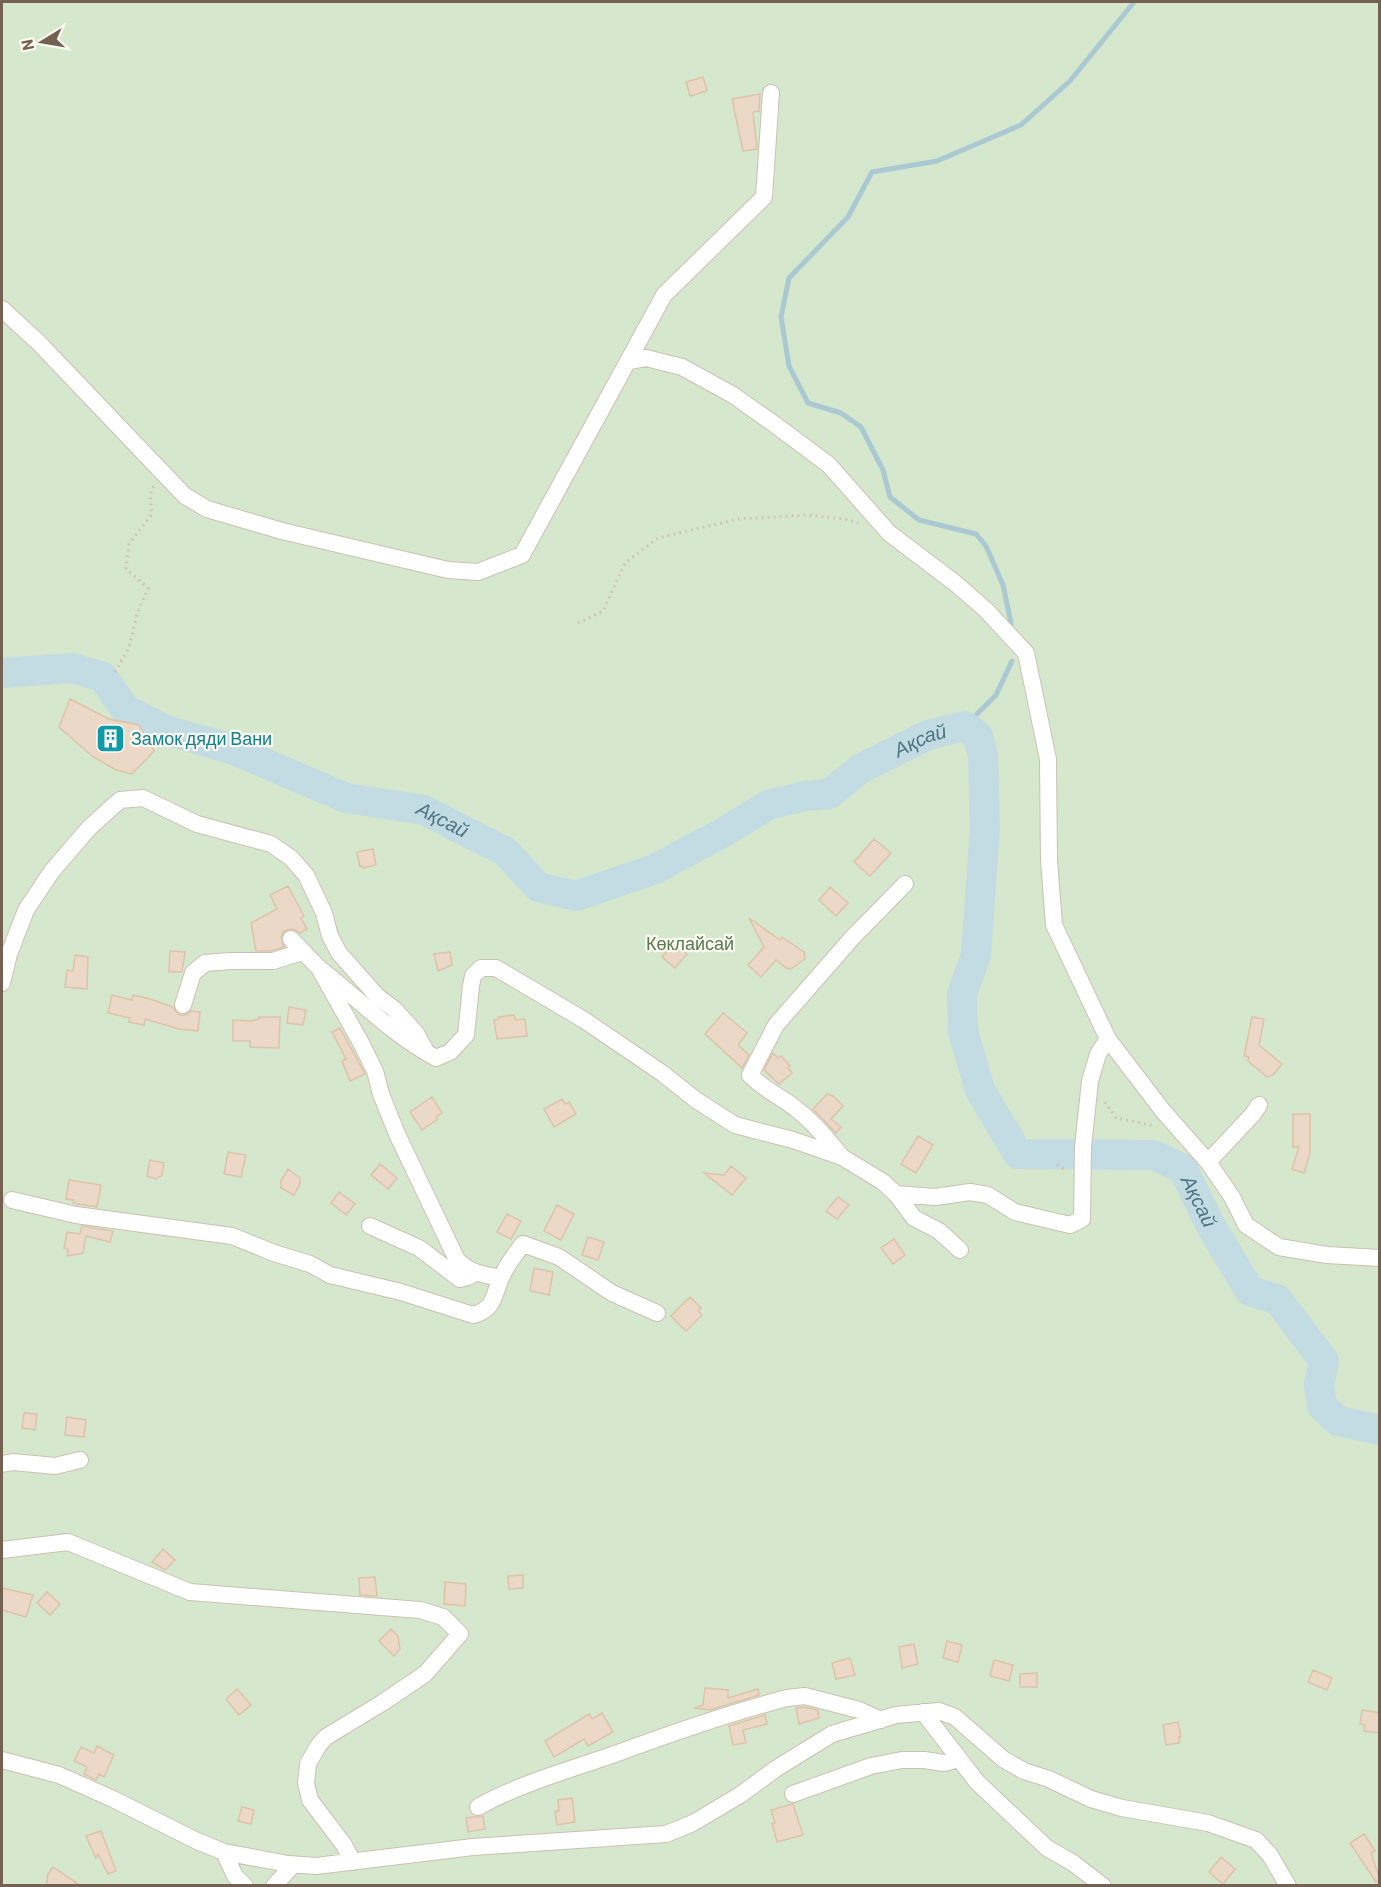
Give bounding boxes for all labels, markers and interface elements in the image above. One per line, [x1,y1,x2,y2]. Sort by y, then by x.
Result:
north arrow [12,12,72,72]
text: N [16,38,37,52]
water label: Ақсай [889,718,949,762]
building icon: Замок дяди Вани [94,723,126,755]
place label: Замок дяди Вани [131,727,272,749]
water label: Ақсай [412,795,473,842]
park label: Көклайсай [646,932,734,954]
water label: Ақсай [1176,1170,1223,1231]

